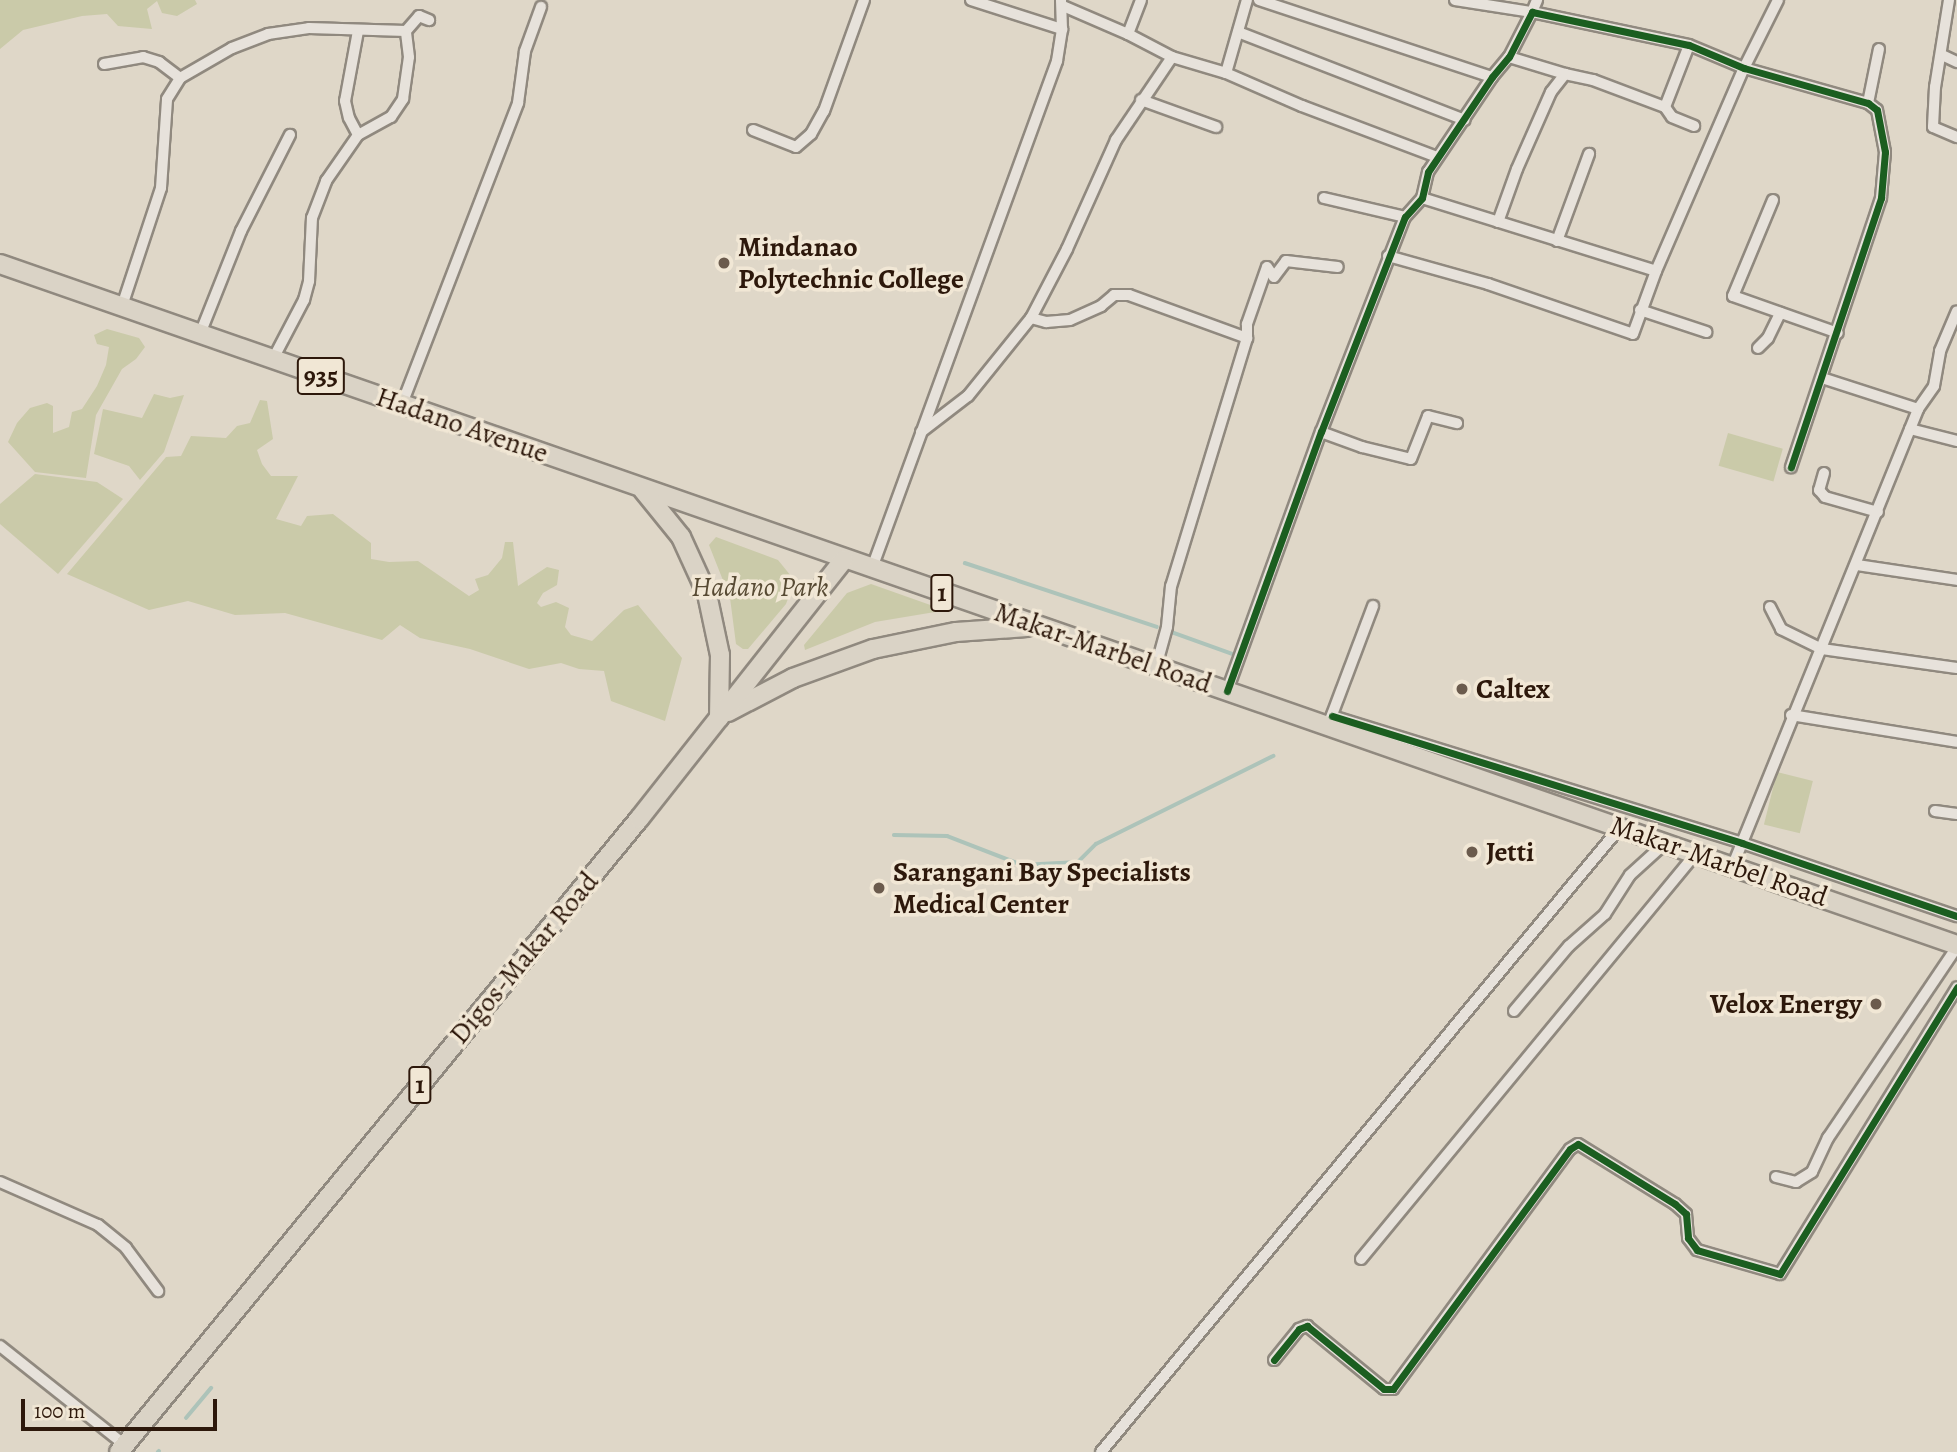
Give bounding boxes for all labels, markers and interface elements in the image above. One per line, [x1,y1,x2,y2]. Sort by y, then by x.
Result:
place label: Mindanao Polytechnic College [738,230,964,296]
marker: Mindanao Polytechnic College [716,255,732,271]
road number: 935 [296,354,346,398]
street label: Hadano Avenue [371,380,553,470]
park label: Hadano Park [691,570,829,604]
road number: 1 [930,570,954,615]
street label: Makar-Marbel Road [990,595,1216,701]
place label: Caltex [1476,672,1550,706]
marker: Caltex [1454,681,1470,697]
street label: Makar-Marbel Road [1606,808,1832,914]
place label: Jetti [1486,835,1534,869]
marker: Jetti [1464,844,1480,860]
place label: Sarangani Bay Specialists Medical Center [893,855,1191,921]
street label: Digos-Makar Road [442,865,606,1051]
marker: Sarangani Bay Specialists Medical Center [871,880,887,896]
place label: Velox Energy [1710,987,1862,1021]
marker: Velox Energy [1868,996,1884,1012]
road number: 1 [408,1062,432,1108]
scale bar [24,1386,220,1430]
text: 100 m [34,1397,85,1425]

